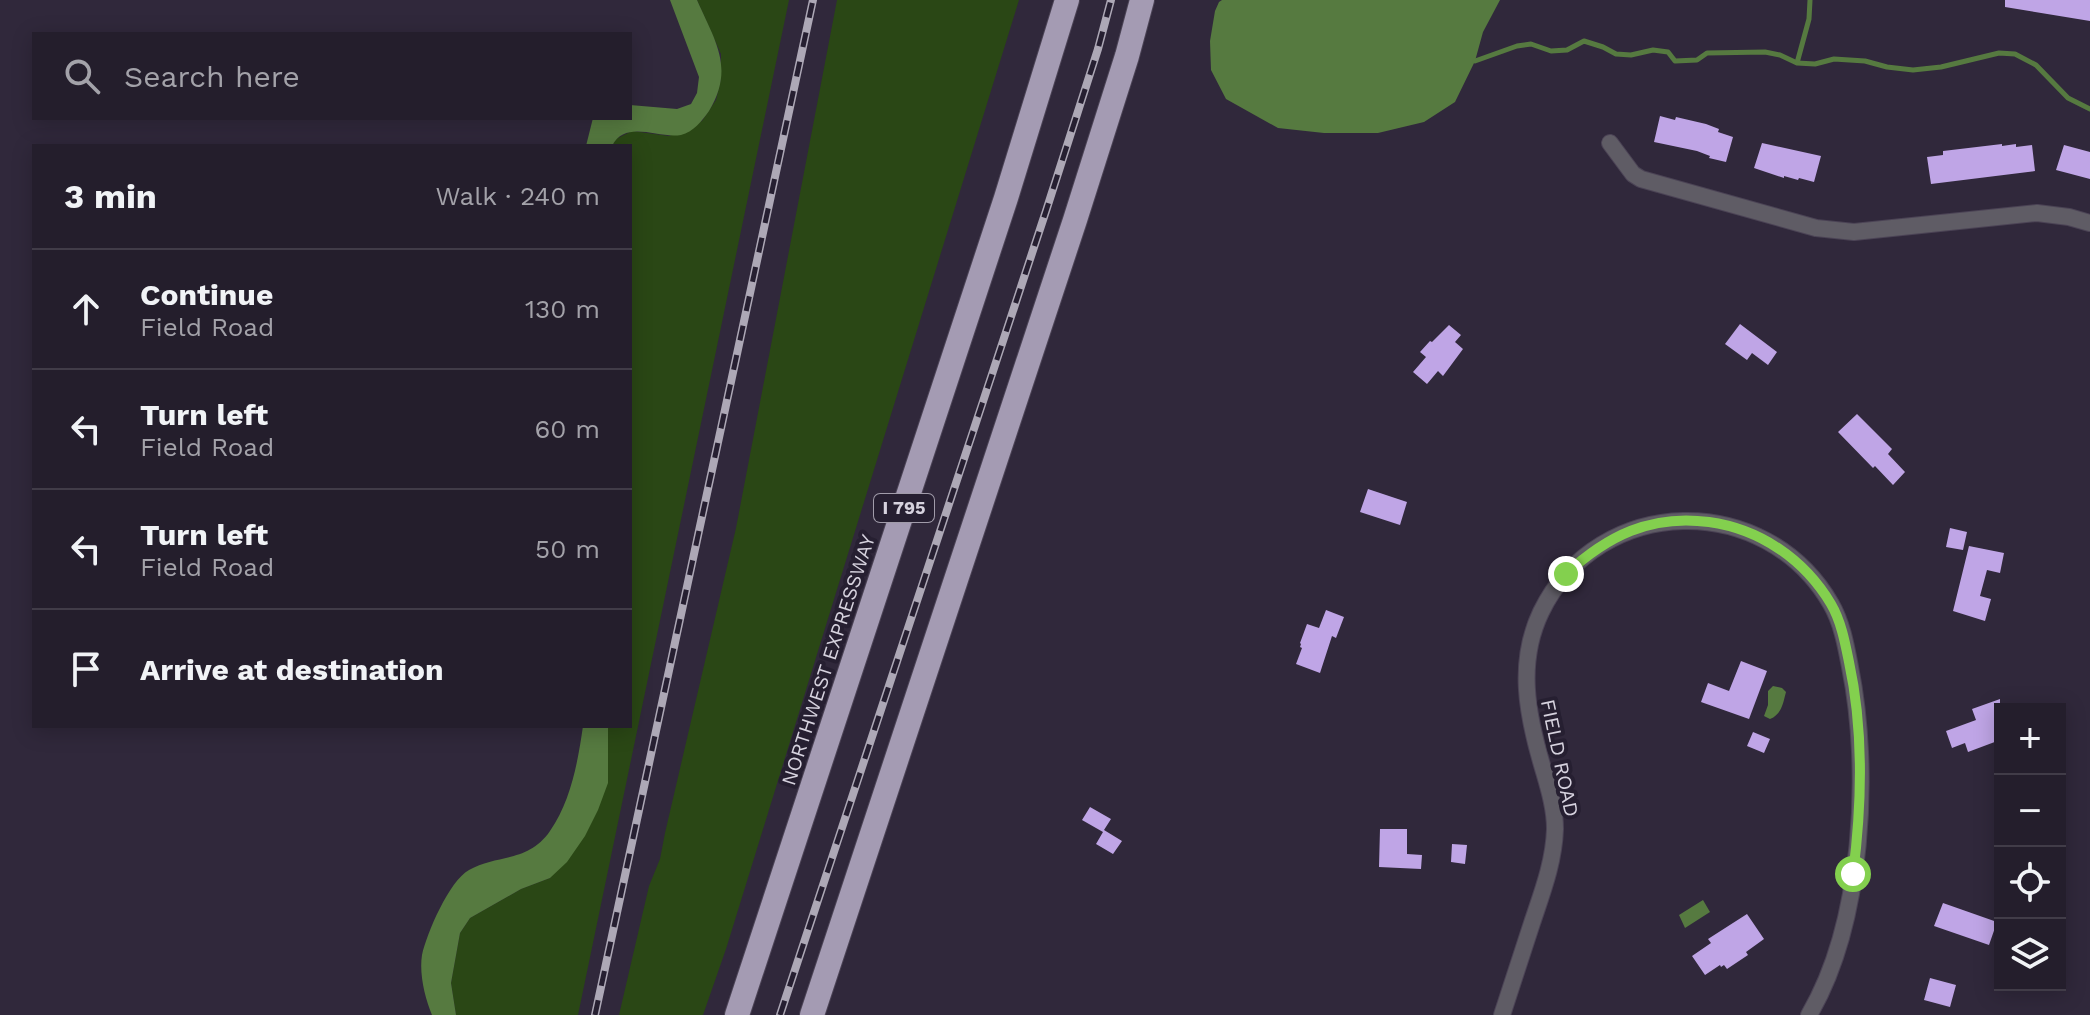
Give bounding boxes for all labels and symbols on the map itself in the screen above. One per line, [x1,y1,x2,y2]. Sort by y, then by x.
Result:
road number: I 795 [874,494,934,522]
street label: NORTHWEST EXPRESSWAY [776,531,880,788]
route end [1548,556,1584,592]
street label: FIELD ROAD [1536,697,1584,819]
route start [1835,856,1871,892]

